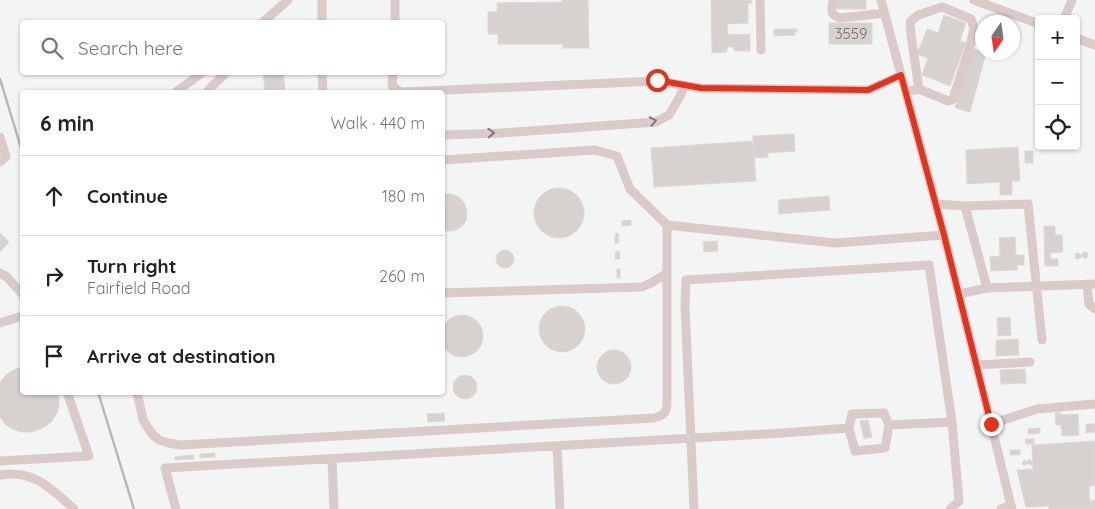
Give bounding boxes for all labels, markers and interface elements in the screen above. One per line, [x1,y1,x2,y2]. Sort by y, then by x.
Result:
north arrow [975,15,1020,60]
map controls [1035,15,1080,150]
button: + [1035,15,1080,60]
search box [20,20,445,75]
house number: 3559 [835,24,867,43]
icon: search [38,34,66,62]
text: Search here [78,36,183,60]
button: − [1035,60,1080,105]
route start [646,69,669,92]
button: locate [1035,105,1080,150]
text: 6 min [40,110,94,136]
text: Walk · 440 m [331,113,425,133]
one-way arrow [649,116,657,126]
one-way arrow [488,128,495,138]
icon: ahead [40,182,68,210]
text: Continue [87,184,168,208]
text: 180 m [382,186,425,206]
text: Turn right [87,254,176,278]
icon: right [40,262,68,290]
text: 260 m [379,266,425,286]
text: Fairfield Road [87,278,191,298]
icon: arrive [40,342,68,370]
text: Arrive at destination [87,344,276,368]
route end [980,413,1003,436]

